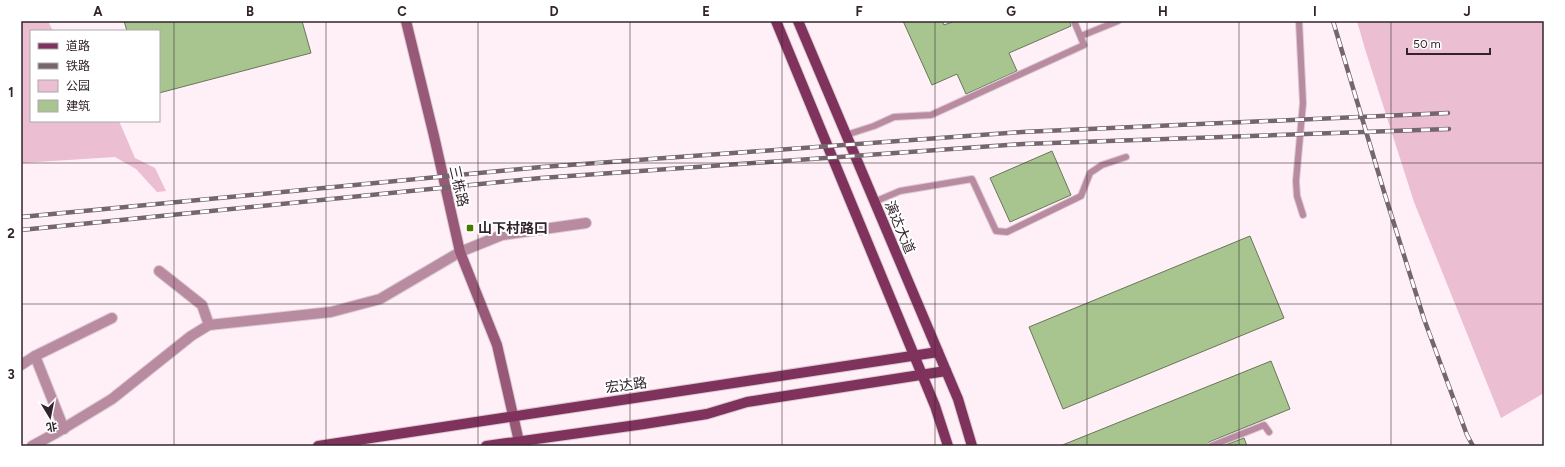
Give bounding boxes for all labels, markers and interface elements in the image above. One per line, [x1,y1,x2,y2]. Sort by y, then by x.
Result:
text: A [93,4,103,19]
text: B [246,4,254,19]
text: C [397,4,407,19]
text: D [549,4,559,19]
text: E [702,4,710,19]
text: F [855,4,863,19]
text: G [1006,4,1016,19]
text: H [1158,4,1168,19]
text: I [1313,4,1317,19]
text: J [1463,4,1471,19]
legend [30,30,160,122]
scale bar [1407,30,1490,56]
text: 50 m [1413,37,1441,51]
text: 道路 [66,39,90,53]
text: 铁路 [66,59,90,73]
text: 公园 [66,79,90,93]
text: 1 [8,85,14,100]
text: 建筑 [66,99,90,113]
street label: 三栋路 [446,164,472,208]
street label: 演达大道 [881,198,918,256]
place label: 山下村路口 [478,220,548,237]
marker: 山下村路口 [465,223,475,233]
text: 2 [7,226,15,241]
text: 3 [7,367,15,382]
street label: 宏达路 [604,374,648,397]
north arrow [30,397,70,437]
text: 北 [45,419,58,434]

